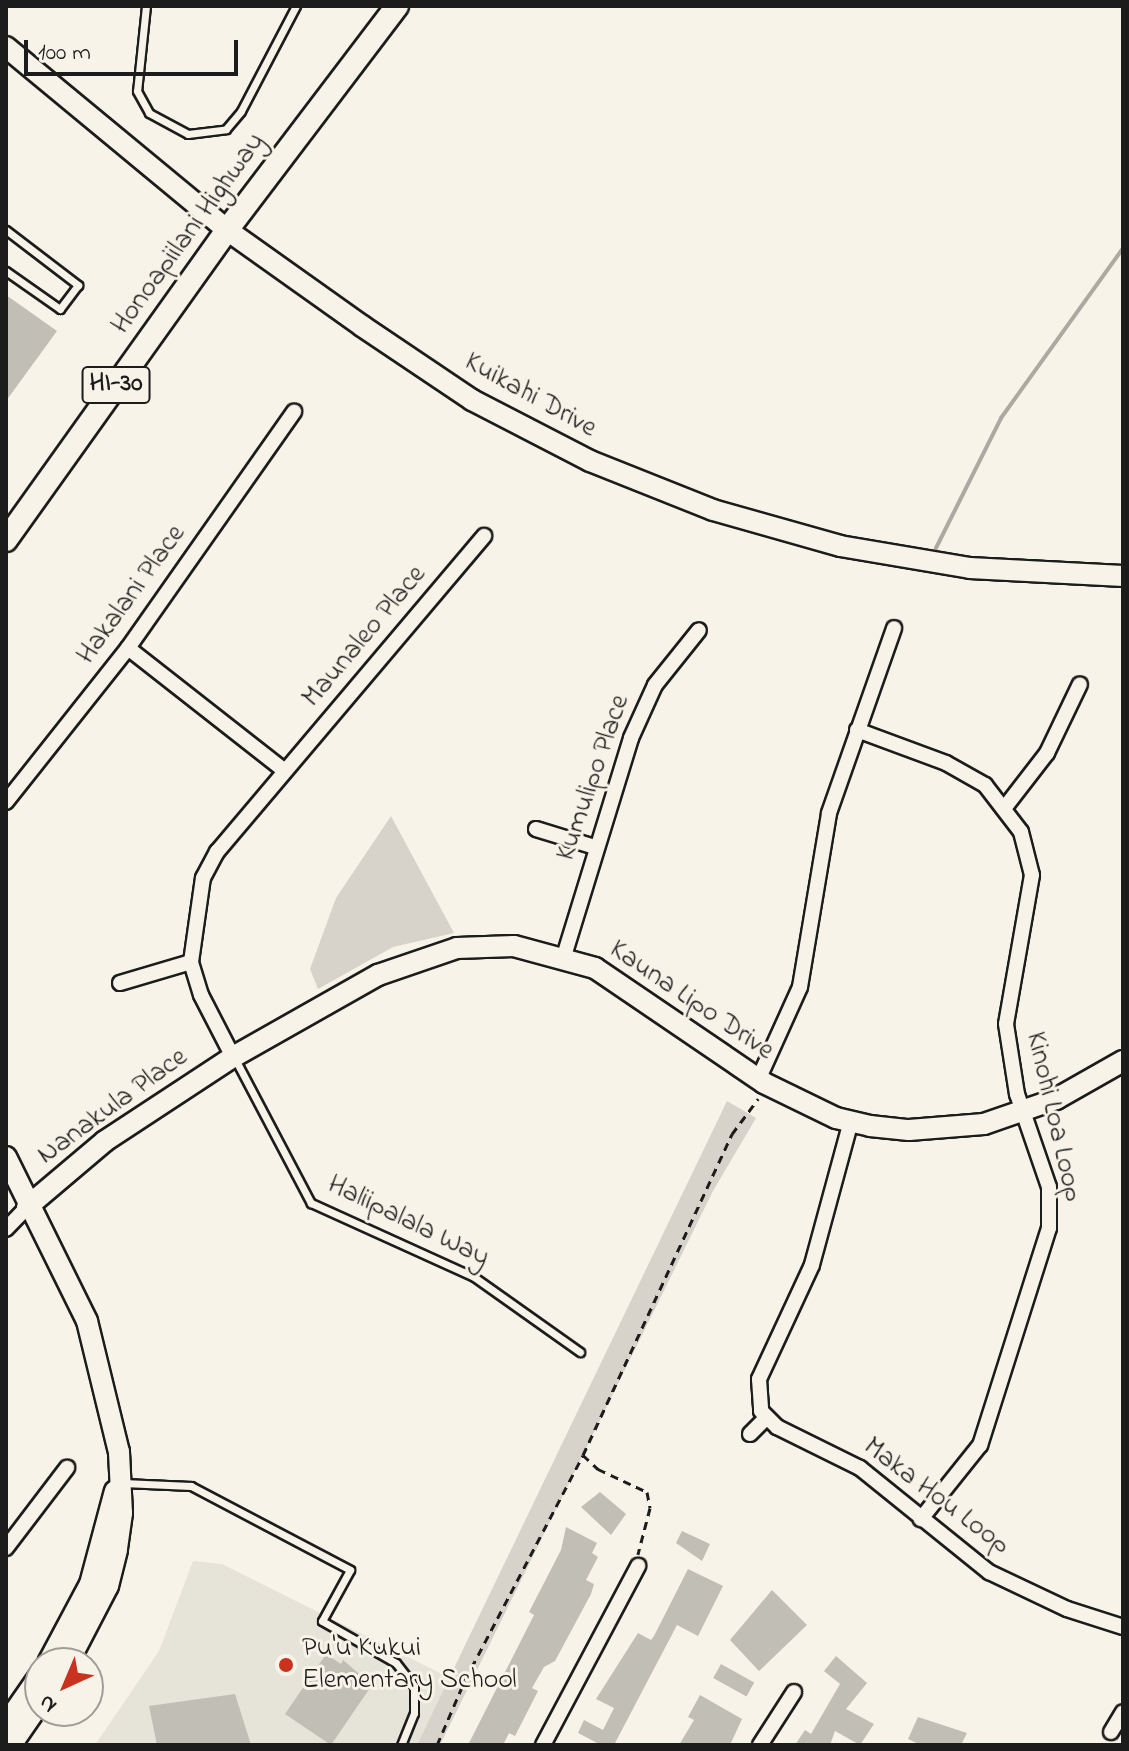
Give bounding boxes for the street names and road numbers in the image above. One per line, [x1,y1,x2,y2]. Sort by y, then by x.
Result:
street label: Honoapiilani Highway [105,127,273,341]
street label: Kuikahi Drive [458,346,602,446]
road number: HI-30 [80,363,152,407]
street label: Hakalani Place [70,519,194,671]
street label: Maunaleo Place [296,559,434,715]
street label: Kumulipo Place [550,691,638,865]
street label: Kauna Lipo Drive [602,934,780,1068]
street label: Kinohi Loa Loop [1017,1029,1089,1205]
street label: Nanakula Place [31,1041,195,1173]
street label: Haliipalala Way [322,1168,494,1276]
street label: Maka Hou Loop [856,1431,1016,1563]

